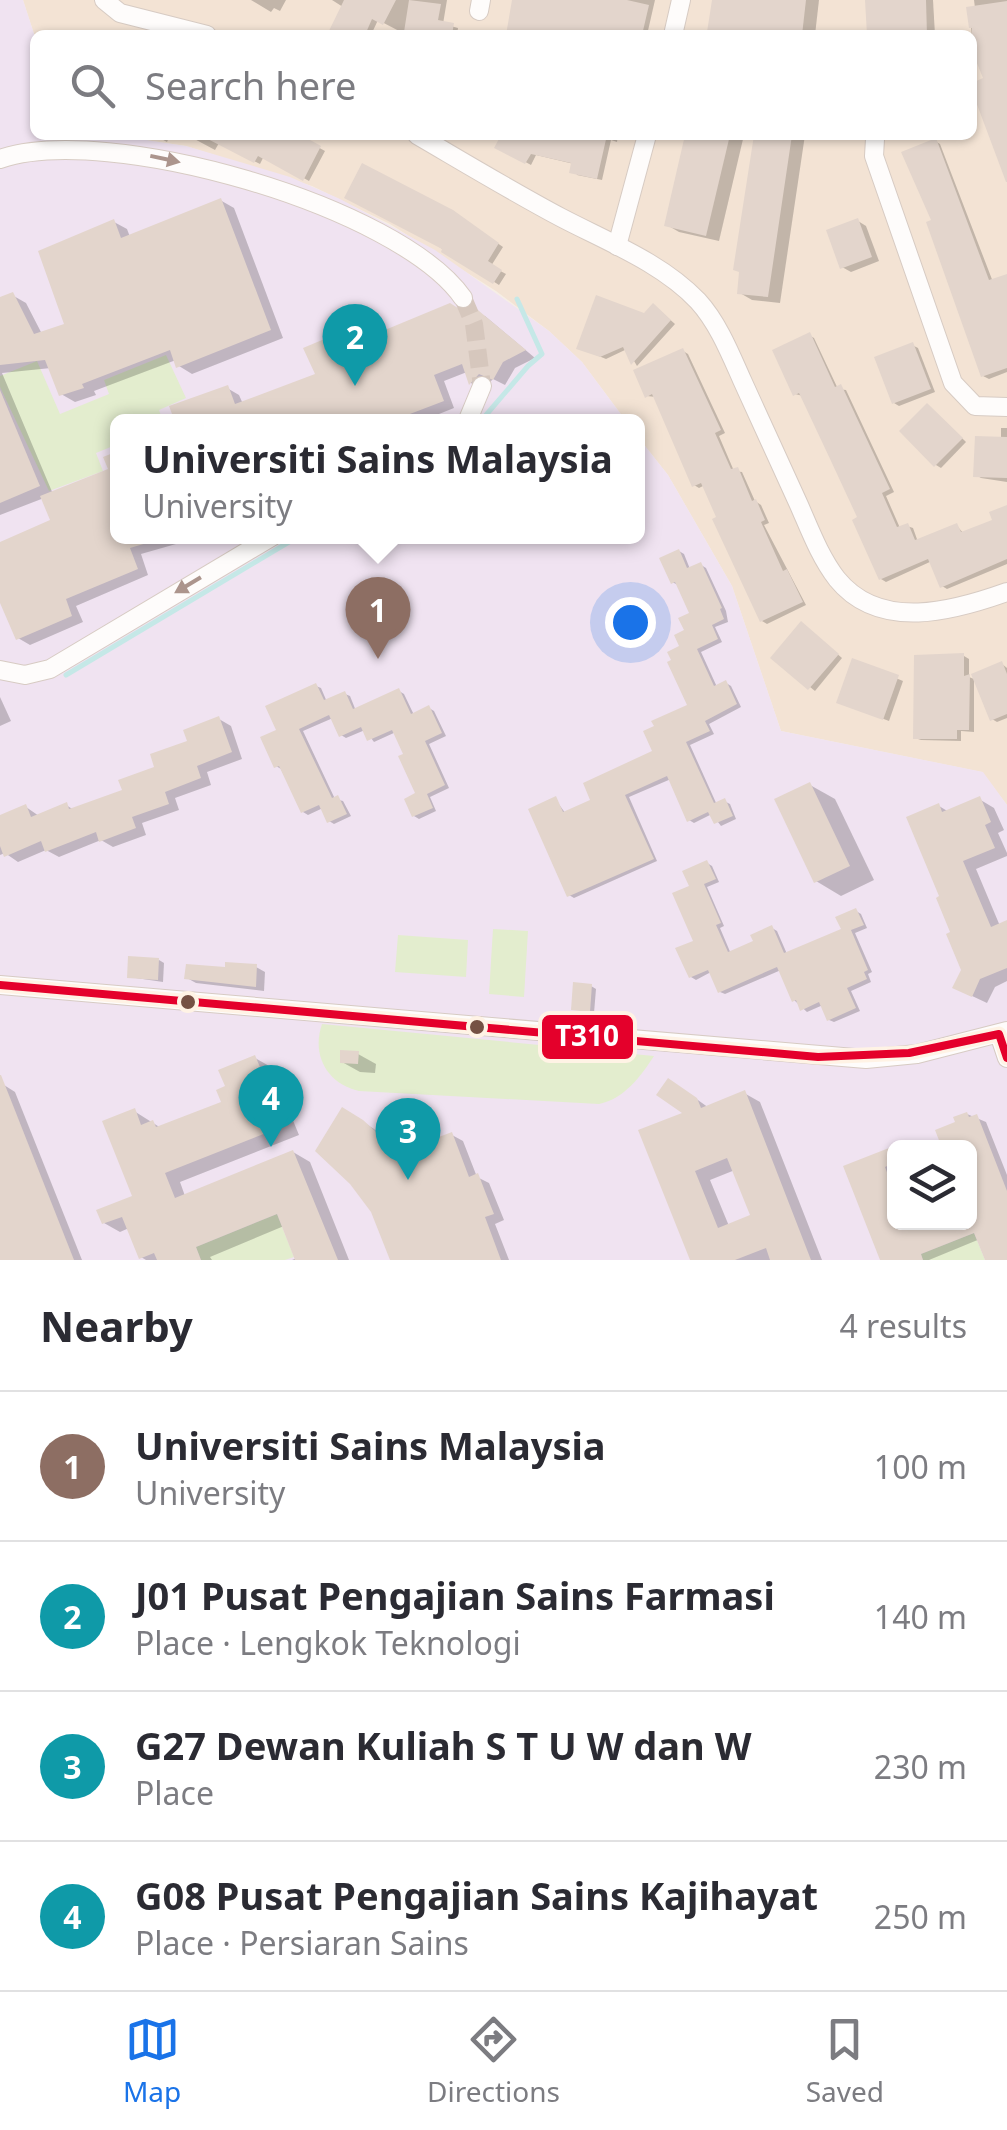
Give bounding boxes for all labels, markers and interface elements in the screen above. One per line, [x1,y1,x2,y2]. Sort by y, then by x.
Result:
search box [30,30,977,140]
icon: search [65,58,120,113]
text: Search here [145,59,356,111]
one-way arrow [150,152,181,168]
pin: 2 [322,304,388,386]
popup [110,414,645,544]
text: Universiti Sains Malaysia [142,432,613,484]
text: University [142,484,293,527]
one-way arrow [174,576,202,593]
pin: 1 [346,576,410,659]
your location [605,597,656,648]
unlabelled marker [178,992,198,1012]
line badge: T310 [540,1013,635,1061]
text: T310 [555,1016,619,1054]
unlabelled marker [467,1017,487,1037]
pin: 4 [238,1064,304,1147]
pin: 3 [376,1098,440,1180]
map controls [887,1140,977,1230]
button: layers [887,1140,977,1230]
text: Nearby [40,1297,193,1354]
text: 4 results [840,1304,967,1347]
text: Universiti Sains Malaysia [135,1419,606,1471]
text: 1 [63,1445,82,1488]
text: 100 m [874,1445,967,1488]
text: University [135,1471,285,1514]
text: J01 Pusat Pengajian Sains Farmasi [135,1569,775,1621]
text: 2 [63,1595,82,1638]
text: 140 m [874,1595,967,1638]
text: Place · Lengkok Teknologi [135,1621,521,1664]
text: G27 Dewan Kuliah S T U W dan W [135,1719,751,1771]
text: 3 [63,1745,82,1788]
text: 230 m [874,1745,967,1788]
text: Place [135,1771,214,1814]
text: G08 Pusat Pengajian Sains Kajihayat [135,1869,818,1921]
text: 4 [63,1895,82,1938]
text: 250 m [874,1895,967,1938]
text: Place · Persiaran Sains [135,1921,469,1964]
tab: Map [123,2012,181,2110]
tab: Directions [427,2012,560,2110]
tab: Saved [806,2012,884,2110]

